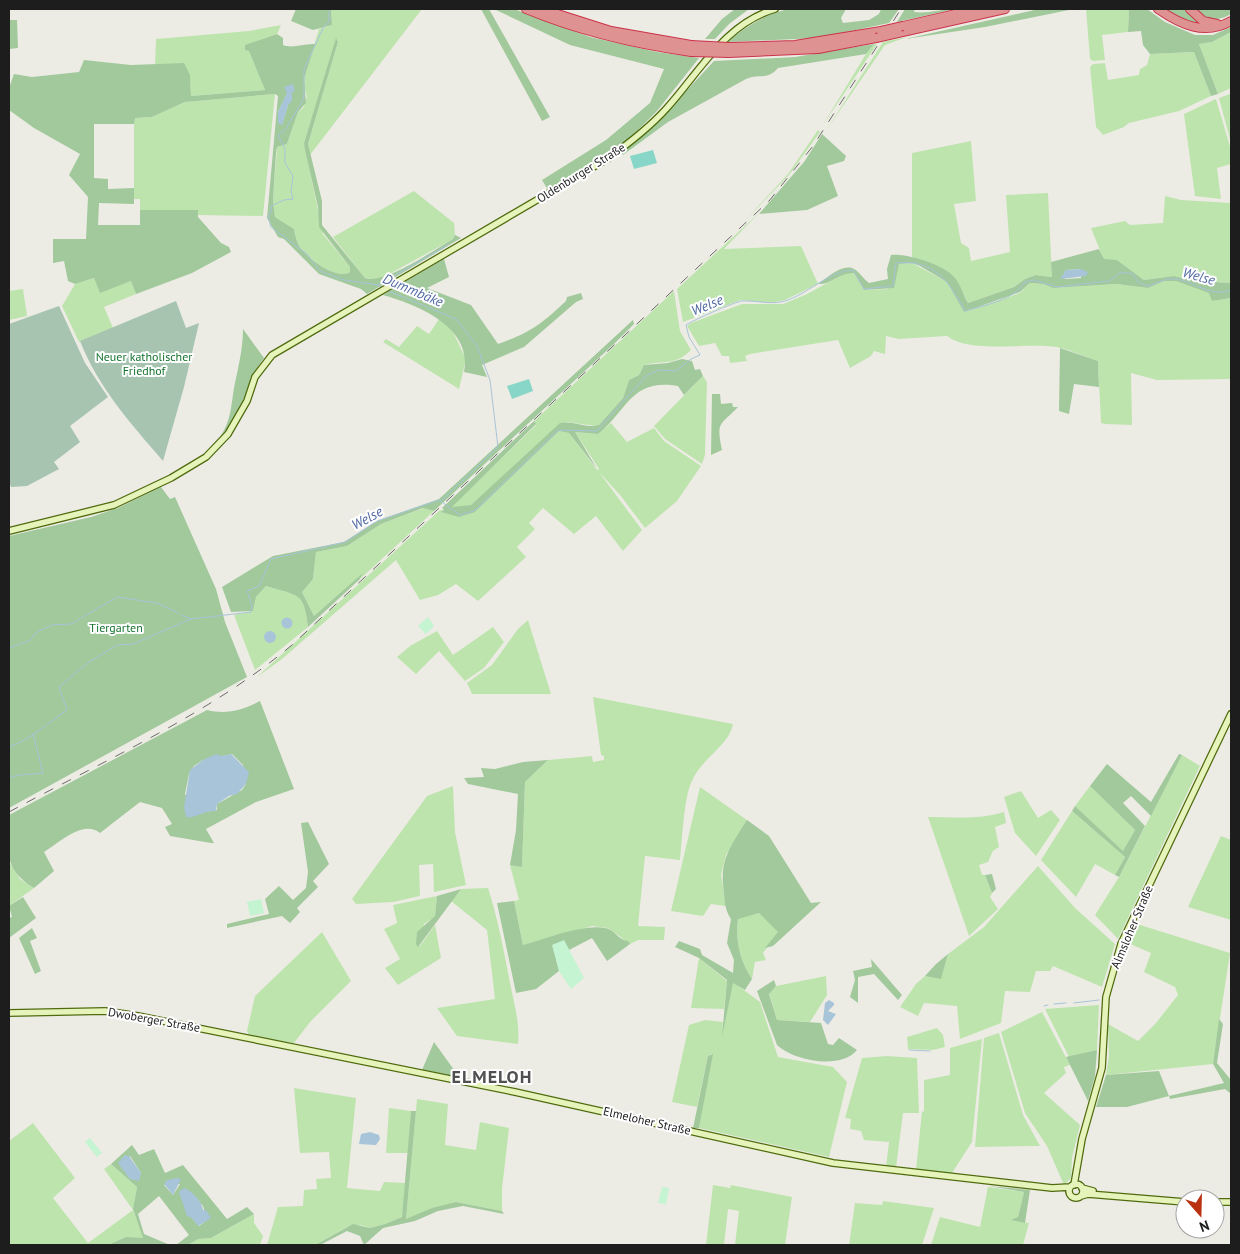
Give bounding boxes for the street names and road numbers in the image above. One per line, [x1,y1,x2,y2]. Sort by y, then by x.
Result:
street label: Oldenburger Straße [534,139,628,206]
street label: Almsloher Straße [1107,883,1156,971]
street label: Dwoberger Straße [107,1004,201,1035]
street label: Elmeloher Straße [602,1103,692,1138]

